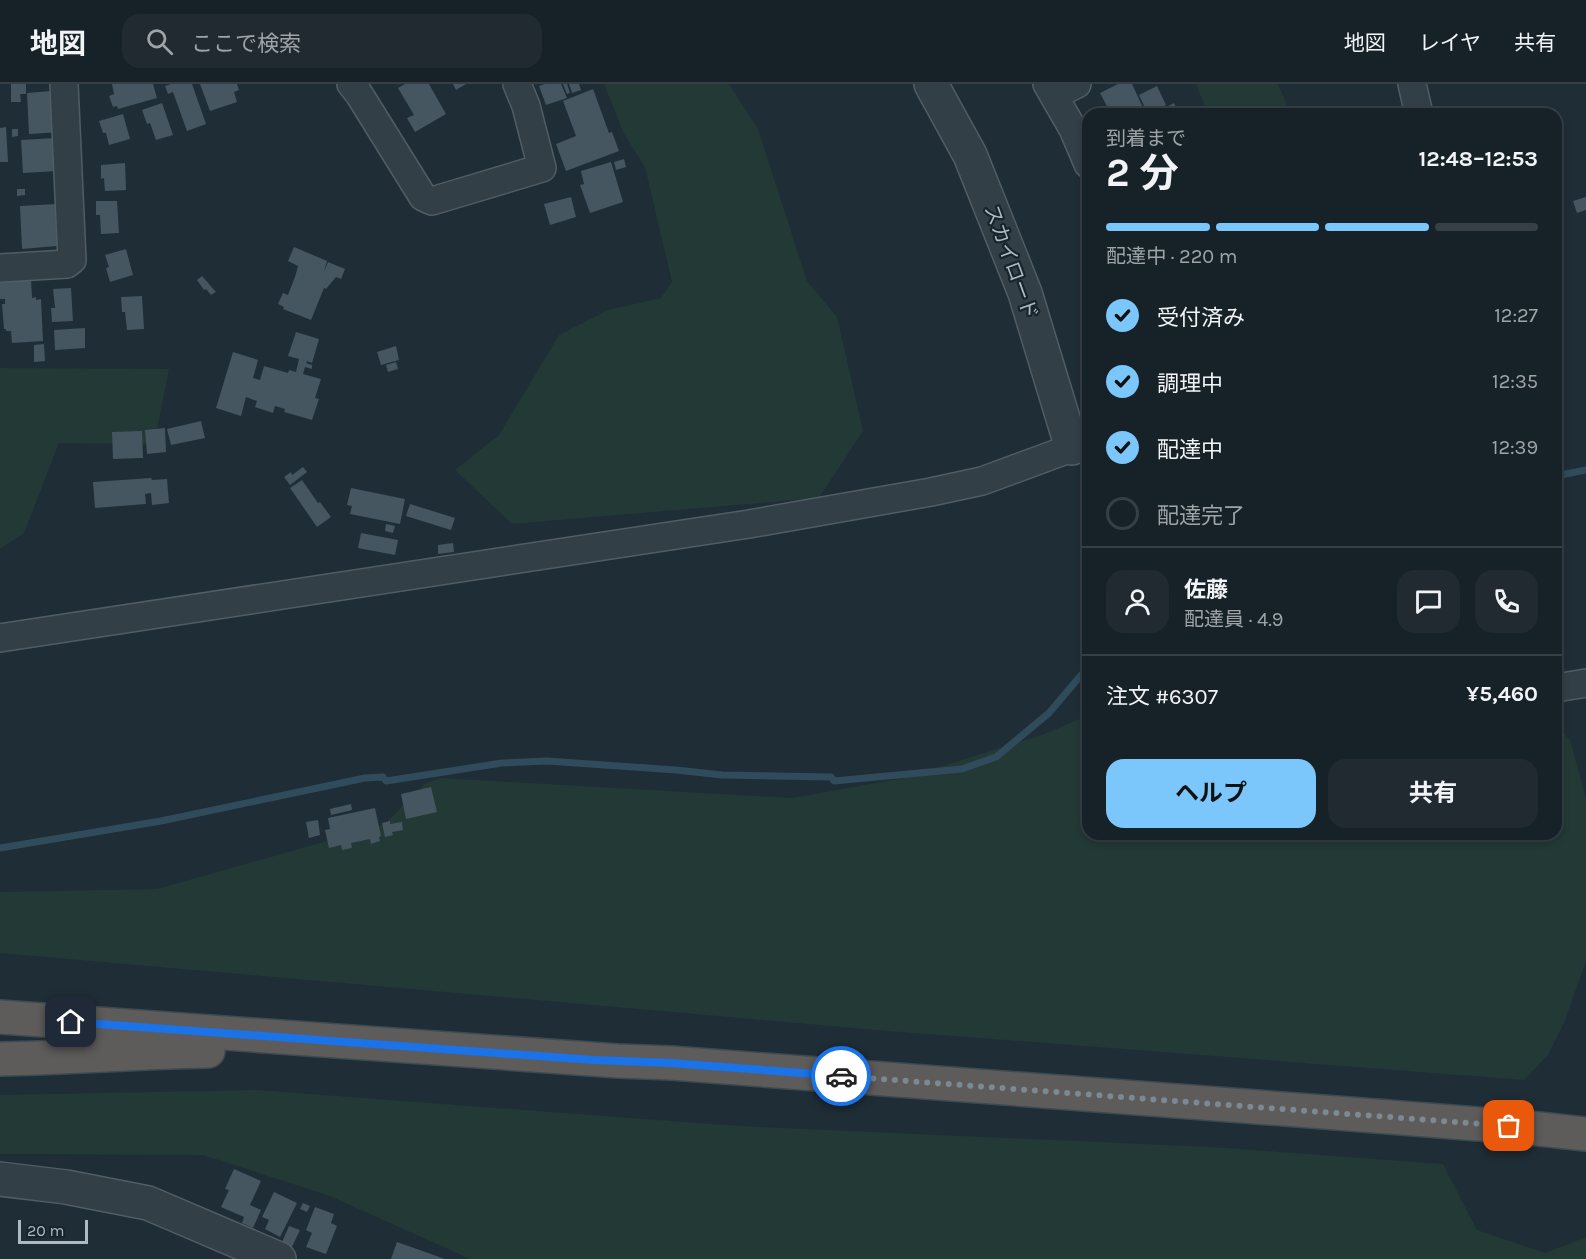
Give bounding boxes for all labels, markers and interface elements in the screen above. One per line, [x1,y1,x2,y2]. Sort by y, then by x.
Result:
search box [122,14,542,68]
icon: search [143,25,176,58]
text: 地図 [30,27,86,60]
text: ここで検索 [191,31,301,57]
text: 地図 [1344,31,1386,55]
text: レイヤ [1419,31,1481,55]
text: 共有 [1514,31,1556,55]
text: 到着まで [1106,127,1186,150]
text: 12:48–12:53 [1418,146,1538,172]
text: 2 分 [1106,150,1178,196]
street label: スカイロード [980,202,1042,322]
text: 配達中 · 220 m [1106,245,1238,268]
icon: check [1106,299,1139,332]
text: 12:27 [1494,304,1538,327]
text: 受付済み [1157,305,1245,331]
icon: check [1106,365,1139,398]
text: 12:35 [1492,370,1538,393]
text: 調理中 [1157,371,1223,397]
icon: check [1106,431,1139,464]
text: 12:39 [1492,436,1538,459]
text: 配達中 [1157,437,1223,463]
text: 配達完了 [1157,503,1245,529]
button: person [1106,570,1169,633]
button: chat [1397,570,1460,633]
button: phone [1475,570,1538,633]
text: 佐藤 [1184,577,1228,603]
text: 配達員 · 4.9 [1184,608,1283,631]
text: ¥5,460 [1466,681,1538,707]
text: 注文 #6307 [1106,684,1218,710]
button: ヘルプ [1106,759,1316,828]
button: 共有 [1328,759,1538,828]
pin [45,996,96,1047]
icon: home [54,1005,87,1038]
courier [811,1046,871,1106]
icon: car [825,1060,858,1093]
pin [1483,1100,1534,1151]
icon: bag [1492,1109,1525,1142]
scale bar [18,1217,88,1244]
text: 20 m [27,1221,65,1240]

